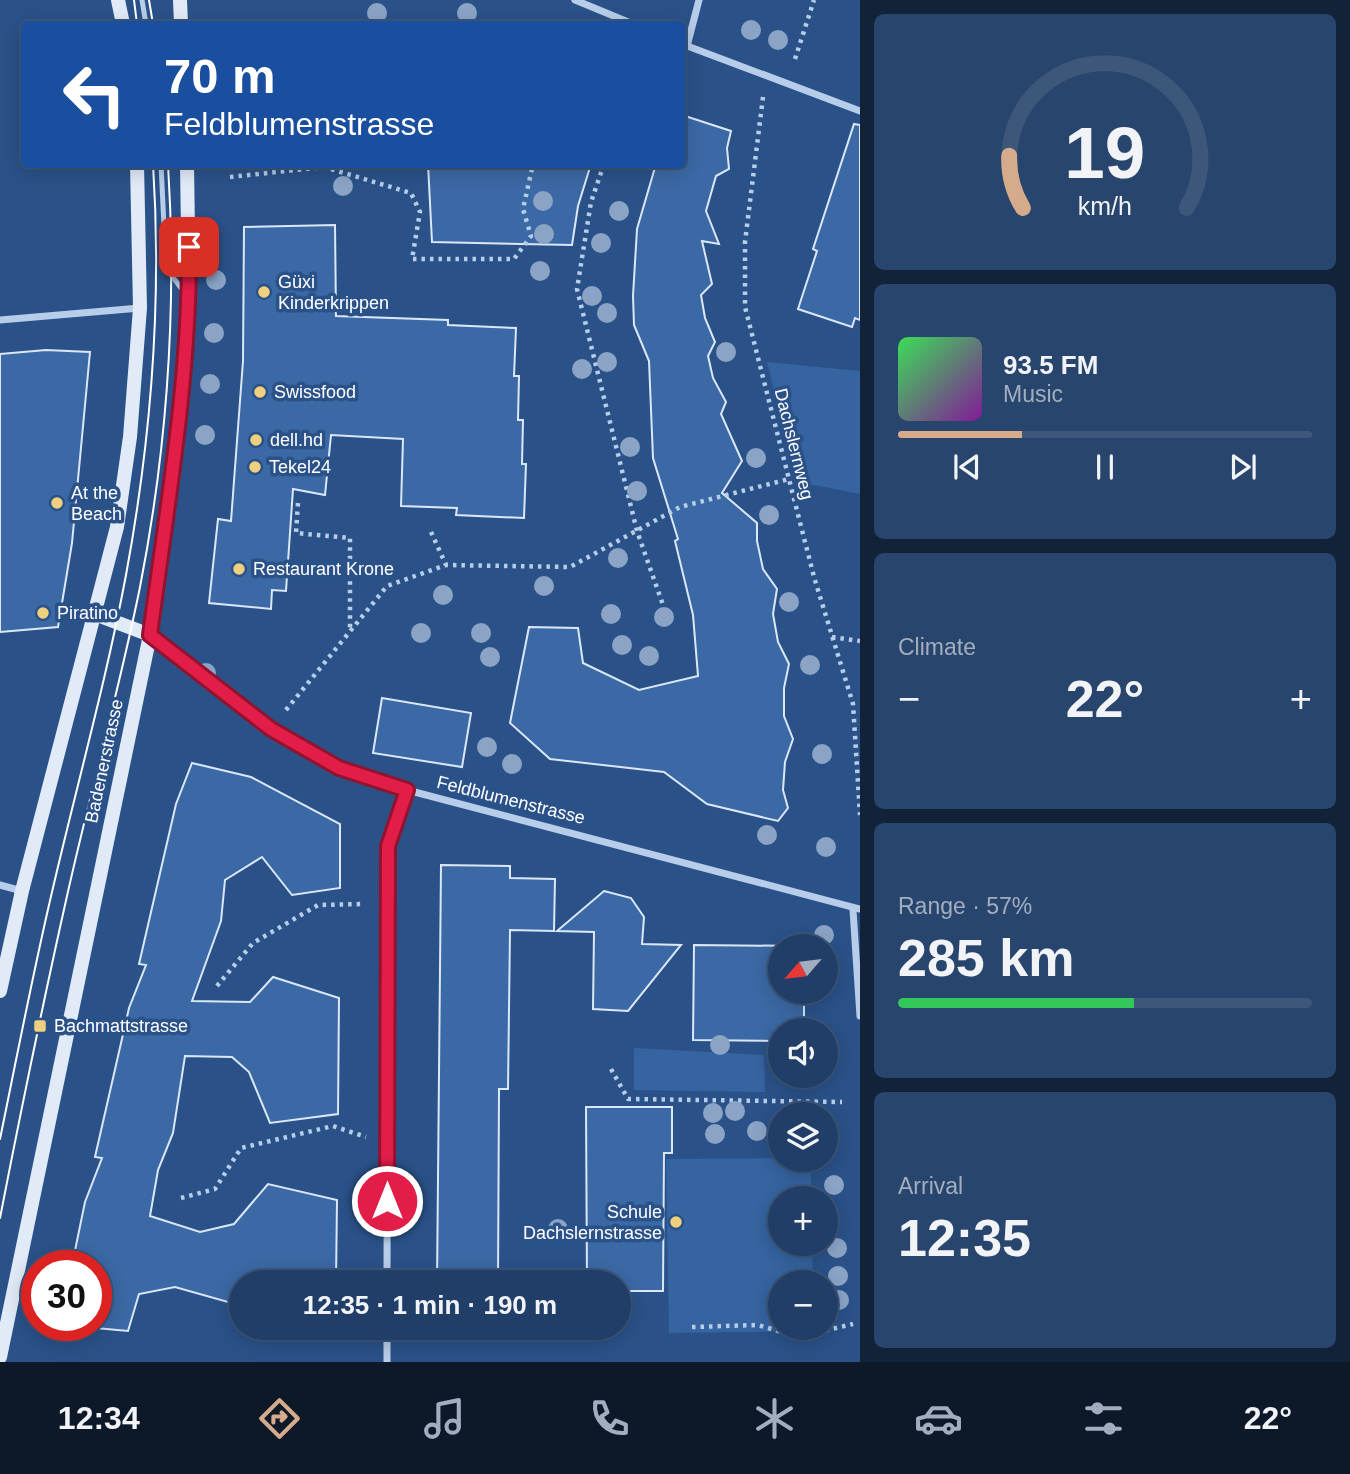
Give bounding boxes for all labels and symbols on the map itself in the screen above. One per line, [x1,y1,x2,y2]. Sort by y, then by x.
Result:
pin [159,217,219,277]
place label: Güxi Kinderkrippen [278,272,389,313]
marker: Güxi Kinderkrippen [256,284,272,300]
place label: Swissfood [274,382,356,402]
marker: Swissfood [252,384,268,400]
street label: Dachslernweg [770,386,818,502]
place label: dell.hd [270,430,323,450]
marker: dell.hd [248,432,264,448]
place label: Tekel24 [269,457,331,477]
marker: Tekel24 [247,459,263,475]
place label: At the Beach [71,483,122,524]
marker: At the Beach [49,495,65,511]
place label: Restaurant Krone [253,559,394,579]
marker: Restaurant Krone [231,561,247,577]
place label: Piratino [57,603,118,623]
marker: Piratino [35,605,51,621]
street label: Badenerstrasse [81,697,127,825]
street label: Feldblumenstrasse [435,772,587,828]
north arrow [768,934,838,1004]
place label: Bachmattstrasse [54,1016,188,1036]
marker: Bachmattstrasse [32,1018,48,1034]
position arrow [350,1164,424,1238]
place label: Schule Dachslernstrasse [523,1202,662,1243]
marker: Schule Dachslernstrasse [668,1214,684,1230]
speed limit sign: 30 [21,1250,112,1341]

